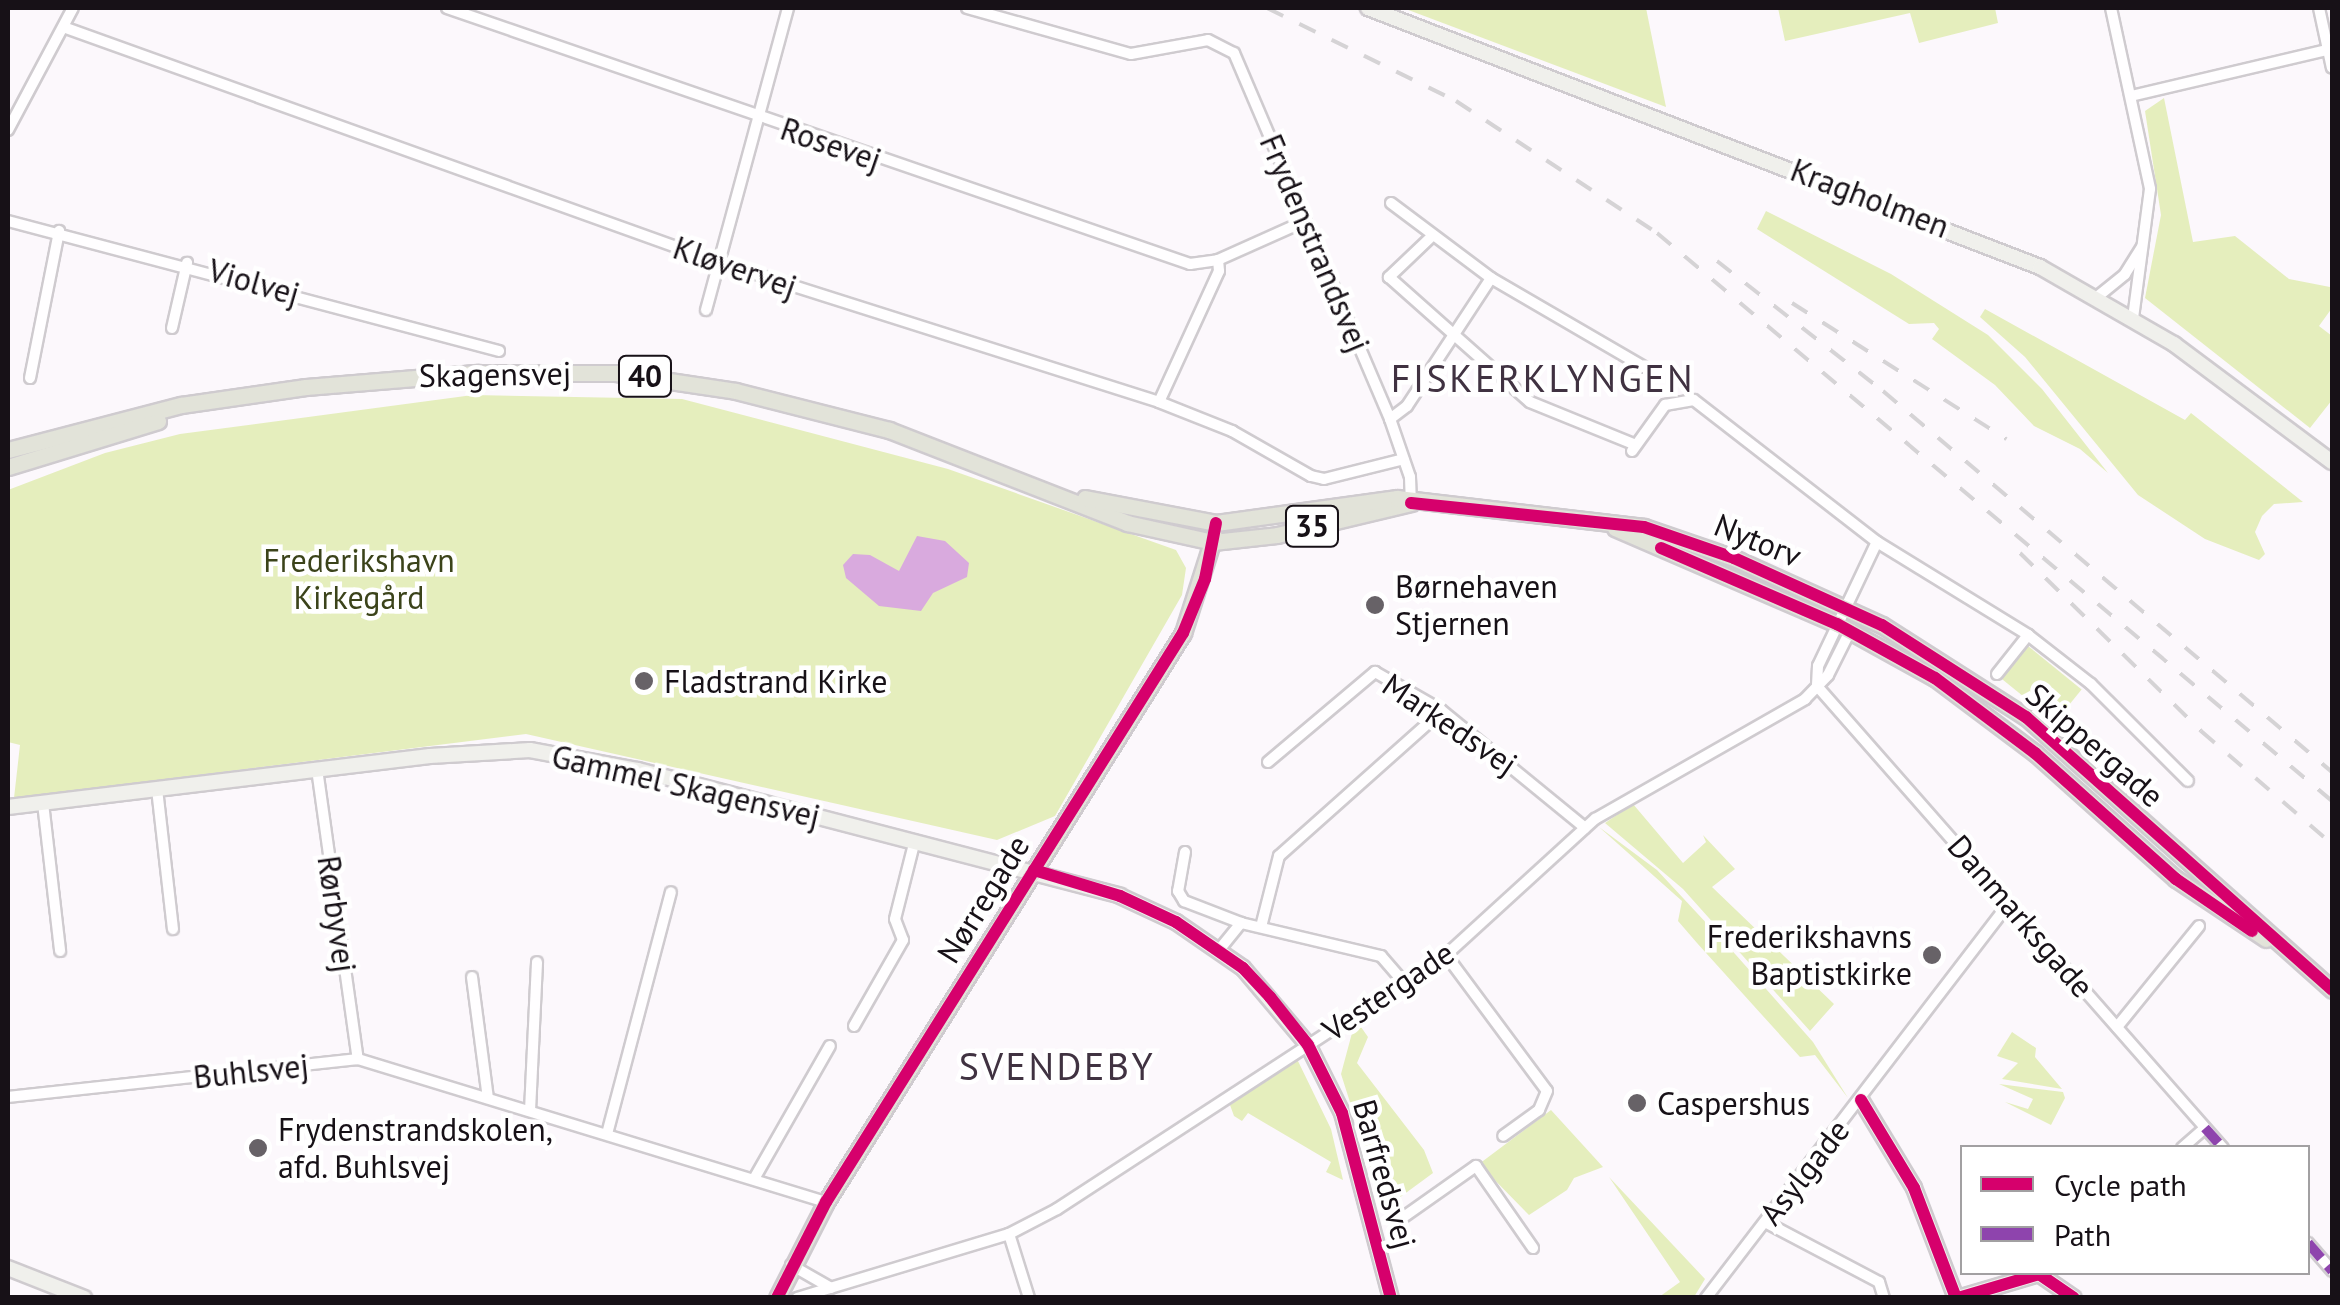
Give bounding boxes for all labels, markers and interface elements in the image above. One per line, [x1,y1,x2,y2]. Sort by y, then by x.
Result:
street label: Rosevej [776,109,886,179]
street label: Frydenstrandsvej [1252,129,1378,357]
street label: Kragholmen [1785,150,1955,246]
street label: Kløvervej [668,228,802,306]
street label: Violvej [204,251,304,313]
road number: 40 [618,351,672,401]
street label: Skagensvej [418,353,572,395]
district label: FISKERKLYNGEN [1391,355,1695,401]
road number: 35 [1284,501,1340,551]
street label: Nytorv [1709,505,1807,575]
park label: Frederikshavn Kirkegård [263,542,455,617]
place label: Børnehaven Stjernen [1395,568,1558,643]
marker: Børnehaven Stjernen [1364,594,1386,616]
place label: Fladstrand Kirke [664,662,887,700]
street label: Markedsvej [1376,665,1524,783]
marker: Fladstrand Kirke [633,670,655,692]
street label: Skippergade [2019,675,2171,815]
street label: Gammel Skagensvej [548,736,824,836]
street label: Danmarksgade [1940,827,2102,1005]
street label: Nørregade [929,828,1037,970]
street label: Rørbyvej [310,853,364,975]
place label: Frederikshavns Baptistkirke [1707,918,1912,993]
street label: Vestergade [1315,933,1461,1049]
marker: Frederikshavns Baptistkirke [1921,944,1943,966]
district label: SVENDEBY [959,1043,1155,1089]
street label: Buhlsvej [191,1046,311,1096]
place label: Caspershus [1657,1084,1810,1122]
marker: Caspershus [1626,1092,1648,1114]
street label: Barfredsvej [1345,1095,1425,1253]
place label: Frydenstrandskolen, afd. Buhlsvej [278,1111,553,1186]
street label: Asylgade [1751,1112,1857,1232]
marker: Frydenstrandskolen, afd. Buhlsvej [247,1137,269,1159]
legend [1960,1145,2310,1275]
text: Cycle path [2054,1165,2187,1204]
text: Path [2054,1215,2111,1254]

